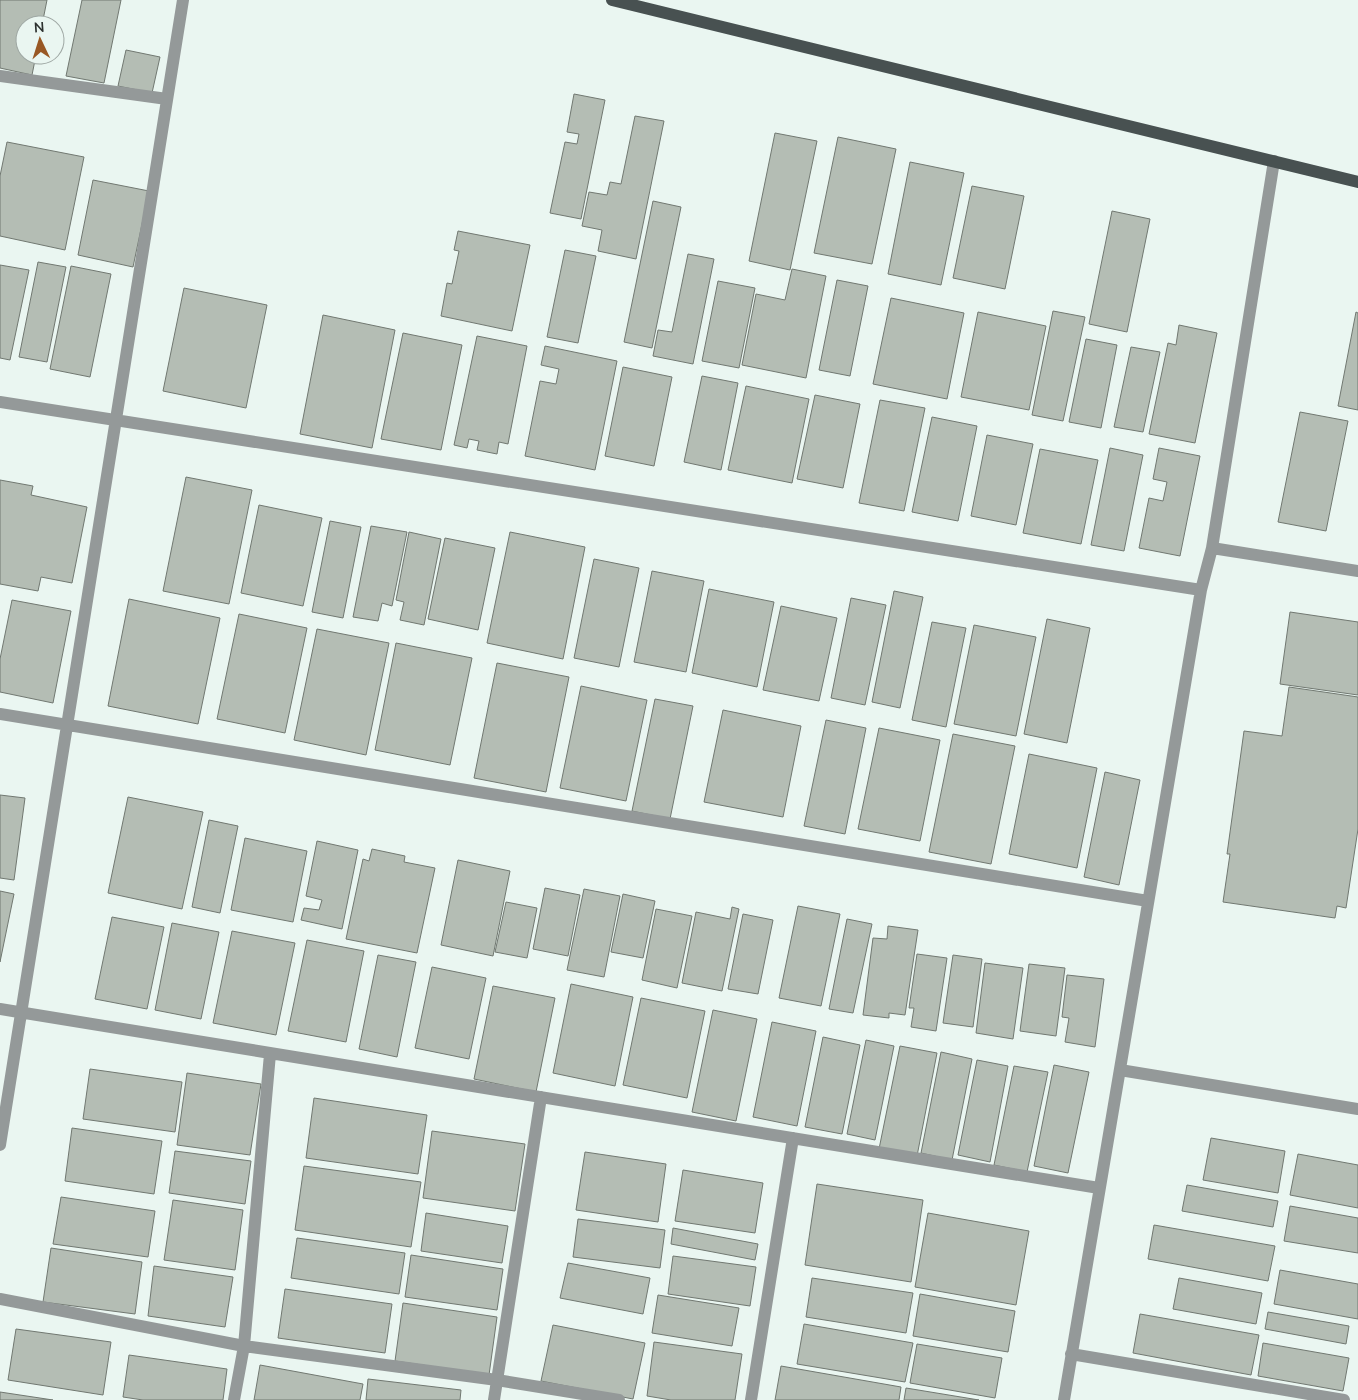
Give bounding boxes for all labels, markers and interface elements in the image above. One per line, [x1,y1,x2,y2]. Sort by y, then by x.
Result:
north arrow [15,15,65,65]
text: N [33,18,45,37]

